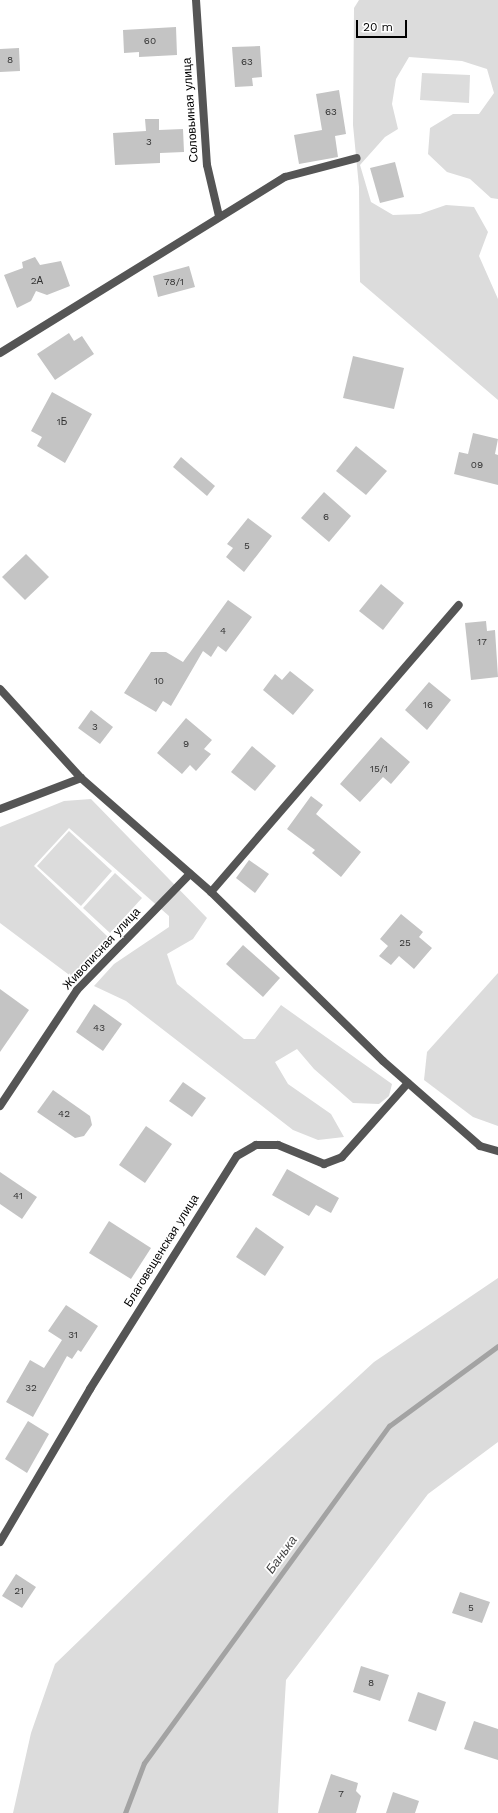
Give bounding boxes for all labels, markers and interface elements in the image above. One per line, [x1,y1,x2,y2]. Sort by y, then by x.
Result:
scale bar [358,12,409,38]
text: 20 m [363,20,393,34]
house number: 60 [144,35,156,47]
house number: 8 [7,54,13,66]
house number: 63 [241,56,253,68]
street label: Соловьиная улица [180,57,202,163]
house number: 63 [325,106,337,118]
house number: 3 [146,136,152,148]
house number: 2А [31,275,43,287]
house number: 78/1 [164,276,184,288]
house number: 1Б [57,416,67,428]
house number: 09 [471,459,483,471]
house number: 6 [323,511,329,523]
house number: 5 [244,540,250,552]
house number: 4 [220,625,226,637]
house number: 17 [477,636,487,648]
house number: 10 [154,675,164,687]
house number: 16 [423,699,433,711]
house number: 3 [92,721,98,733]
house number: 9 [183,738,189,750]
house number: 15/1 [370,763,388,775]
street label: Живописная улица [60,905,144,993]
house number: 25 [399,937,411,949]
house number: 43 [93,1022,105,1034]
house number: 42 [58,1108,70,1120]
house number: 41 [13,1190,23,1202]
street label: Благовещенская улица [121,1192,203,1310]
house number: 31 [68,1329,78,1341]
house number: 32 [25,1382,37,1394]
water label: Банька [263,1533,301,1577]
house number: 21 [14,1585,24,1597]
house number: 5 [468,1602,474,1614]
house number: 8 [368,1677,374,1689]
house number: 7 [338,1788,344,1800]

